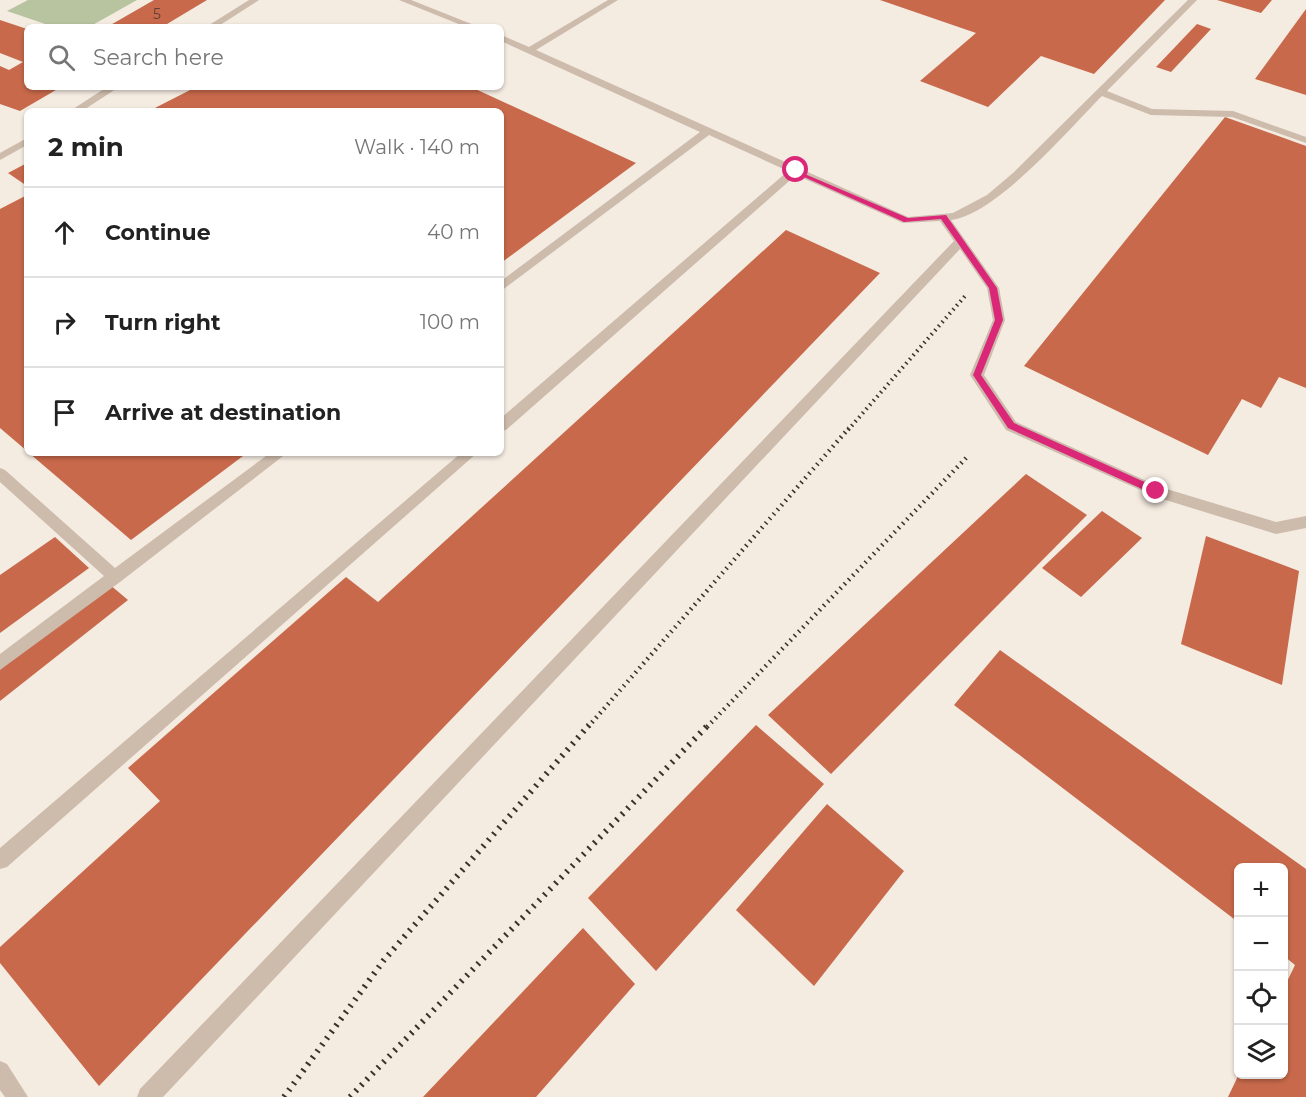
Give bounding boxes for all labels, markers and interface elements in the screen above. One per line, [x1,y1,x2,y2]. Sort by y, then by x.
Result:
house number: 5 [153,5,161,23]
search box [24,24,504,90]
icon: search [45,41,78,74]
text: Search here [93,44,224,71]
text: 2 min [48,131,124,163]
text: Walk · 140 m [354,135,480,159]
route start [782,156,808,182]
icon: ahead [48,216,81,249]
text: Continue [105,219,211,246]
text: 40 m [427,220,480,244]
icon: right [48,306,81,339]
text: Turn right [105,309,220,336]
text: 100 m [420,310,480,334]
icon: arrive [48,396,81,429]
text: Arrive at destination [105,399,341,426]
route end [1142,477,1168,503]
map controls [1234,863,1288,1079]
button: + [1234,863,1288,917]
button: − [1234,917,1288,971]
button: locate [1234,971,1288,1025]
button: layers [1234,1025,1288,1079]

